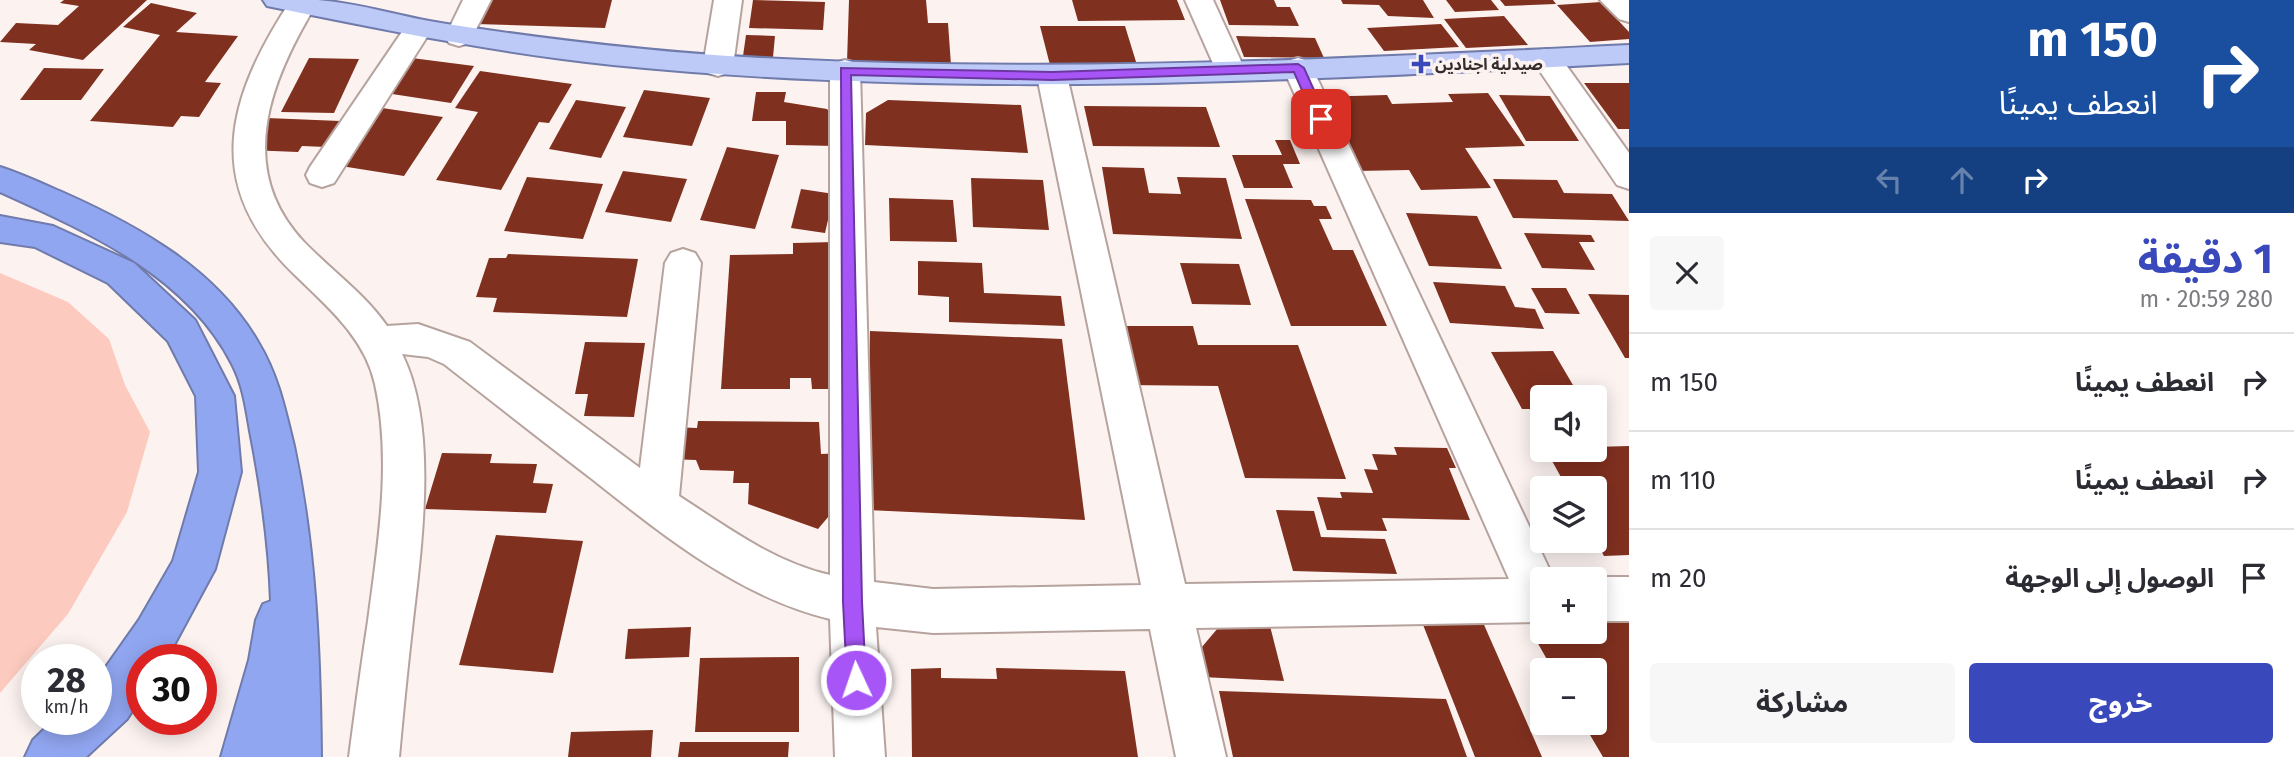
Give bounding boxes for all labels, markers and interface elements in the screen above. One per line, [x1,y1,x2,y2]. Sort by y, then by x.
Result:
text: 150 m [2027,10,2158,69]
icon: right [2182,28,2273,119]
place label: صيدلية اجنادين [1435,55,1543,74]
marker: صيدلية اجنادين [1413,56,1429,72]
text: انعطف يمينًا [1998,84,2158,122]
pin [1291,89,1351,149]
icon: arrive [1302,100,1340,138]
icon: left [1870,161,1908,199]
icon: ahead [1943,161,1981,199]
icon: right [2016,161,2054,199]
text: 1 دقيقة [2138,234,2273,284]
button: close [1650,236,1724,310]
text: 280 m · 20:59 [2139,285,2273,313]
icon: right [2235,363,2273,401]
text: 150 m [1650,367,1718,398]
text: انعطف يمينًا [2075,367,2214,398]
map controls [1530,385,1607,735]
button: sound [1530,385,1607,462]
icon: right [2235,461,2273,499]
text: 110 m [1650,465,1716,496]
text: انعطف يمينًا [2075,465,2214,496]
button: layers [1530,476,1607,553]
icon: arrive [2235,559,2273,597]
text: 20 m [1650,563,1707,594]
text: الوصول إلى الوجهة [2005,563,2214,594]
button: + [1530,567,1607,644]
position arrow [819,643,893,717]
speed limit sign: 30 [126,644,217,735]
button: − [1530,658,1607,735]
text: 28 [47,659,86,701]
button: مشاركة [1650,663,1955,743]
button: خروج [1969,663,2273,743]
text: km/h [44,696,89,718]

